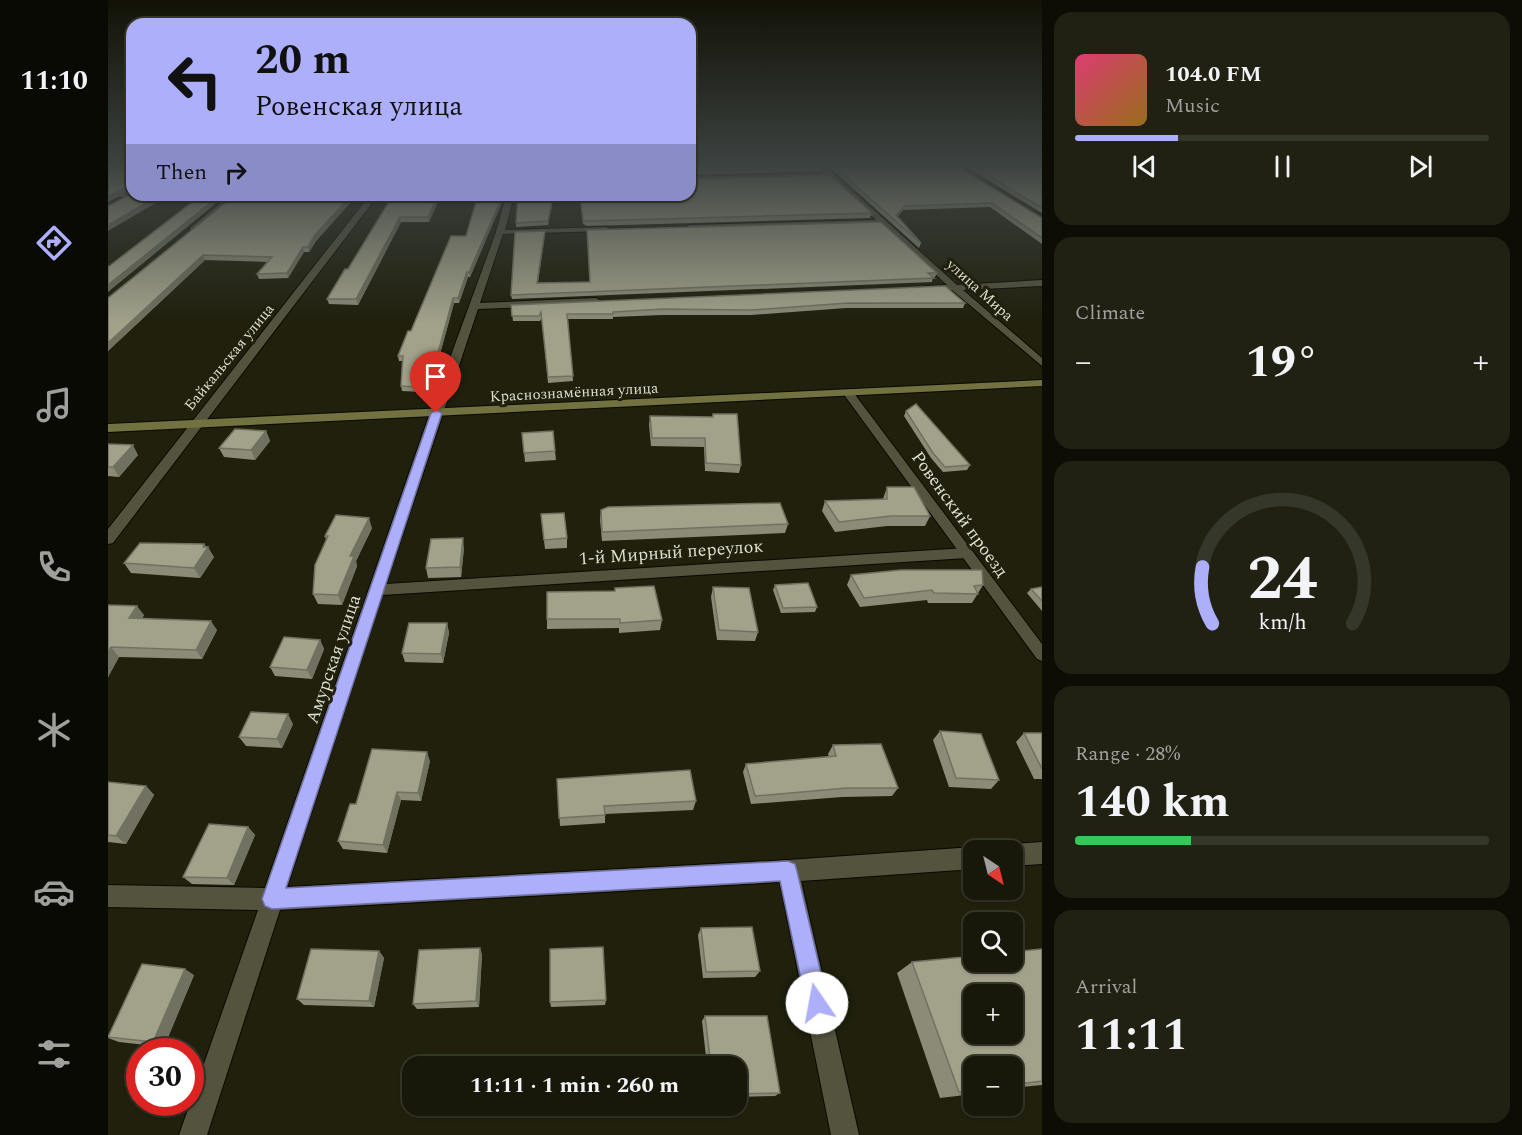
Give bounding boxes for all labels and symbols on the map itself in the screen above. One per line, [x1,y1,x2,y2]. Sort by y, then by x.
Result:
street label: улица Мира [940,253,1019,327]
street label: Байкальская улица [179,298,280,416]
pin [410,351,461,413]
street label: Краснознамённая улица [489,377,660,408]
street label: Ровенский проезд [904,445,1015,583]
street label: 1-й Мирный переулок [578,533,764,572]
street label: Амурская улица [299,591,368,727]
north arrow [963,840,1023,900]
position arrow [785,971,849,1035]
speed limit sign: 30 [126,1038,204,1116]

